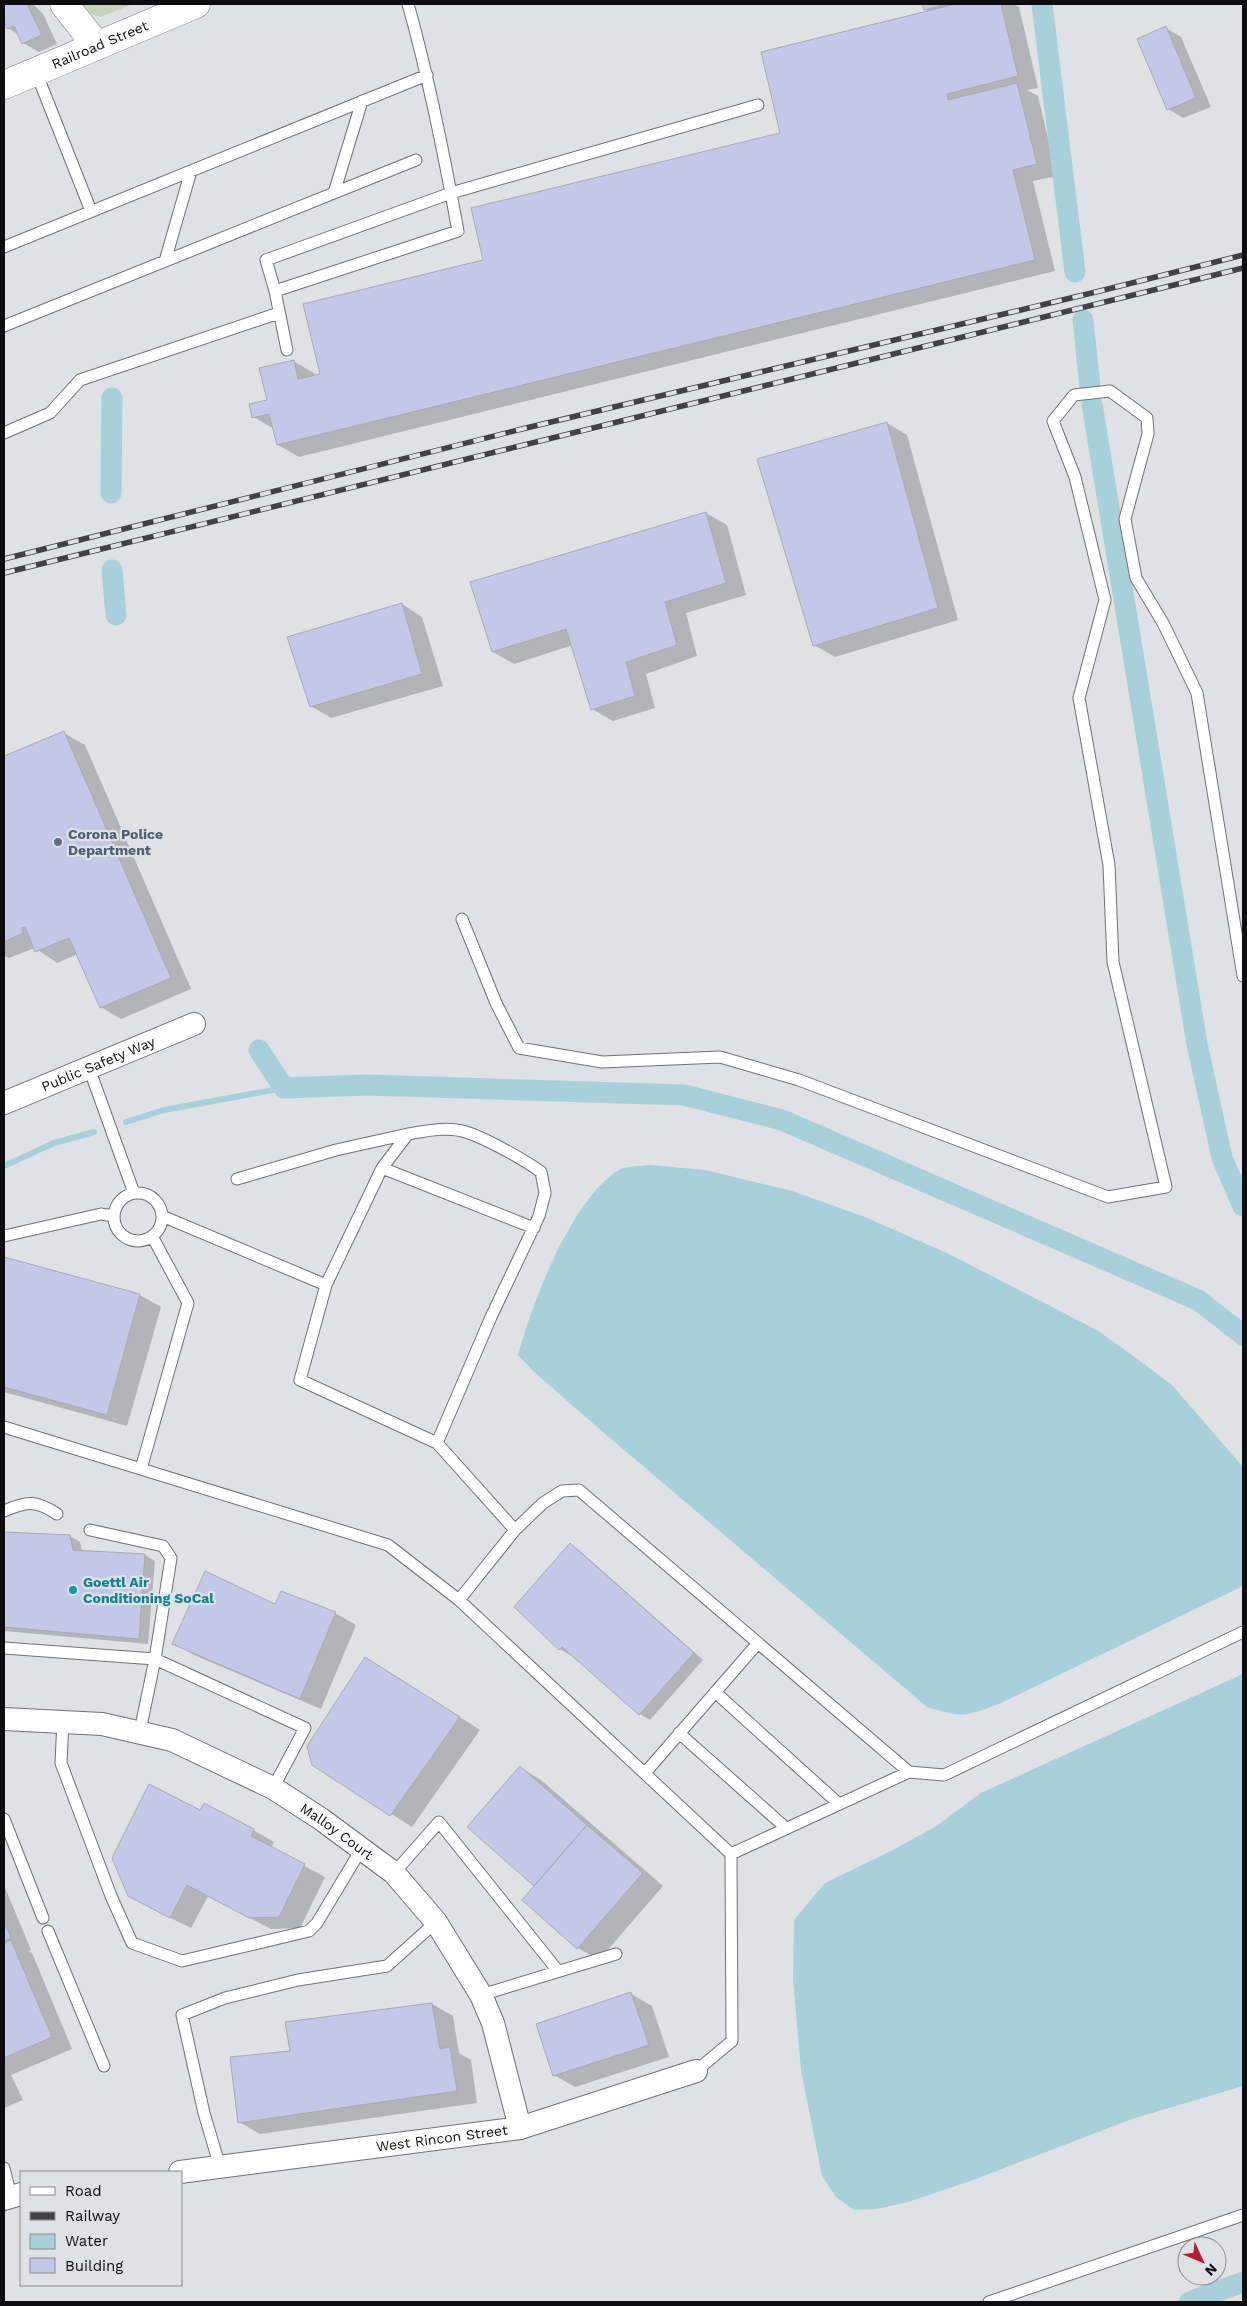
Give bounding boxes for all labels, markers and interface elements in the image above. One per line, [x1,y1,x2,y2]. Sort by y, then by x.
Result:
street label: Railroad Street [49,17,150,72]
place label: Corona Police Department [68,826,163,858]
marker: Corona Police Department [52,836,64,848]
street label: Public Safety Way [39,1033,158,1095]
place label: Goettl Air Conditioning SoCal [83,1574,214,1606]
marker: Goettl Air Conditioning SoCal [67,1584,79,1596]
street label: Malloy Court [297,1800,377,1863]
street label: West Rincon Street [375,2122,509,2155]
legend [20,2171,182,2286]
text: Road [65,2182,102,2200]
text: Railway [65,2207,120,2225]
text: Water [65,2232,108,2250]
north arrow [1177,2236,1227,2286]
text: Building [65,2257,123,2275]
text: N [1202,2261,1221,2279]

